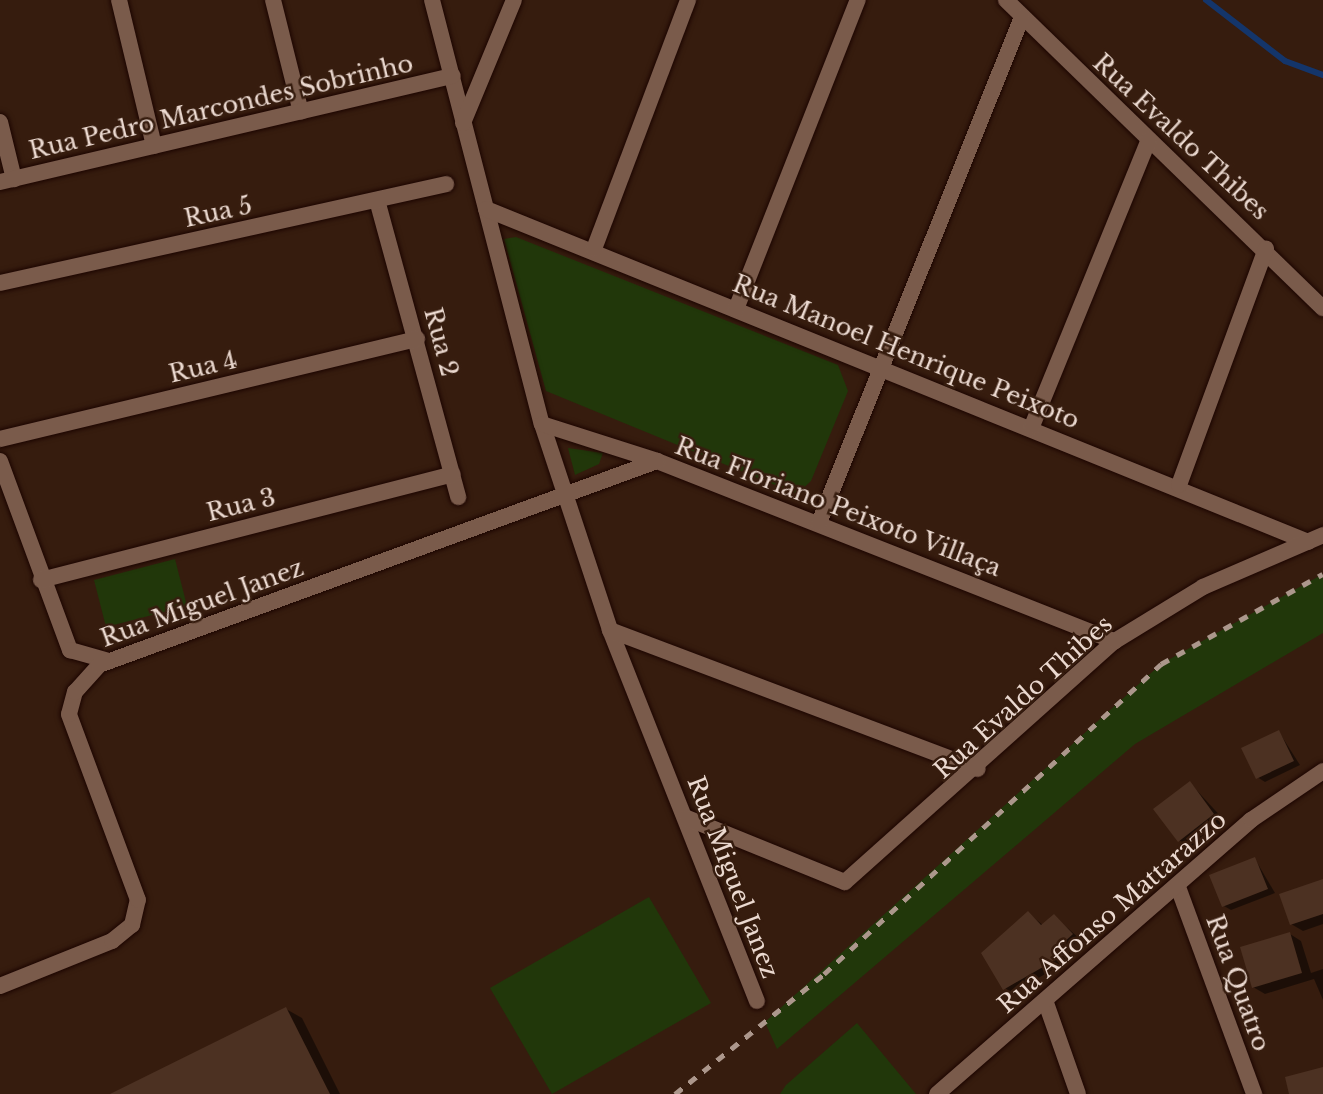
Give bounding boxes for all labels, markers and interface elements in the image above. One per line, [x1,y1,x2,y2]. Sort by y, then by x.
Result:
street label: Rua Evaldo Thibes [1087,48,1275,226]
street label: Rua Pedro Marcondes Sobrinho [26,49,416,165]
street label: Rua 5 [181,191,255,233]
street label: Rua Manoel Henrique Peixoto [728,269,1084,435]
street label: Rua 2 [418,304,464,380]
street label: Rua 4 [166,345,240,389]
street label: Rua Floriano Peixoto Villaça [670,431,1006,583]
street label: Rua 3 [204,483,278,527]
street label: Rua Miguel Janez [97,553,307,653]
street label: Rua Evaldo Thibes [928,609,1118,785]
street label: Rua Miguel Janez [681,772,785,982]
street label: Rua Affonso Mattarazzo [991,804,1233,1020]
street label: Rua Quatro [1200,911,1276,1055]

